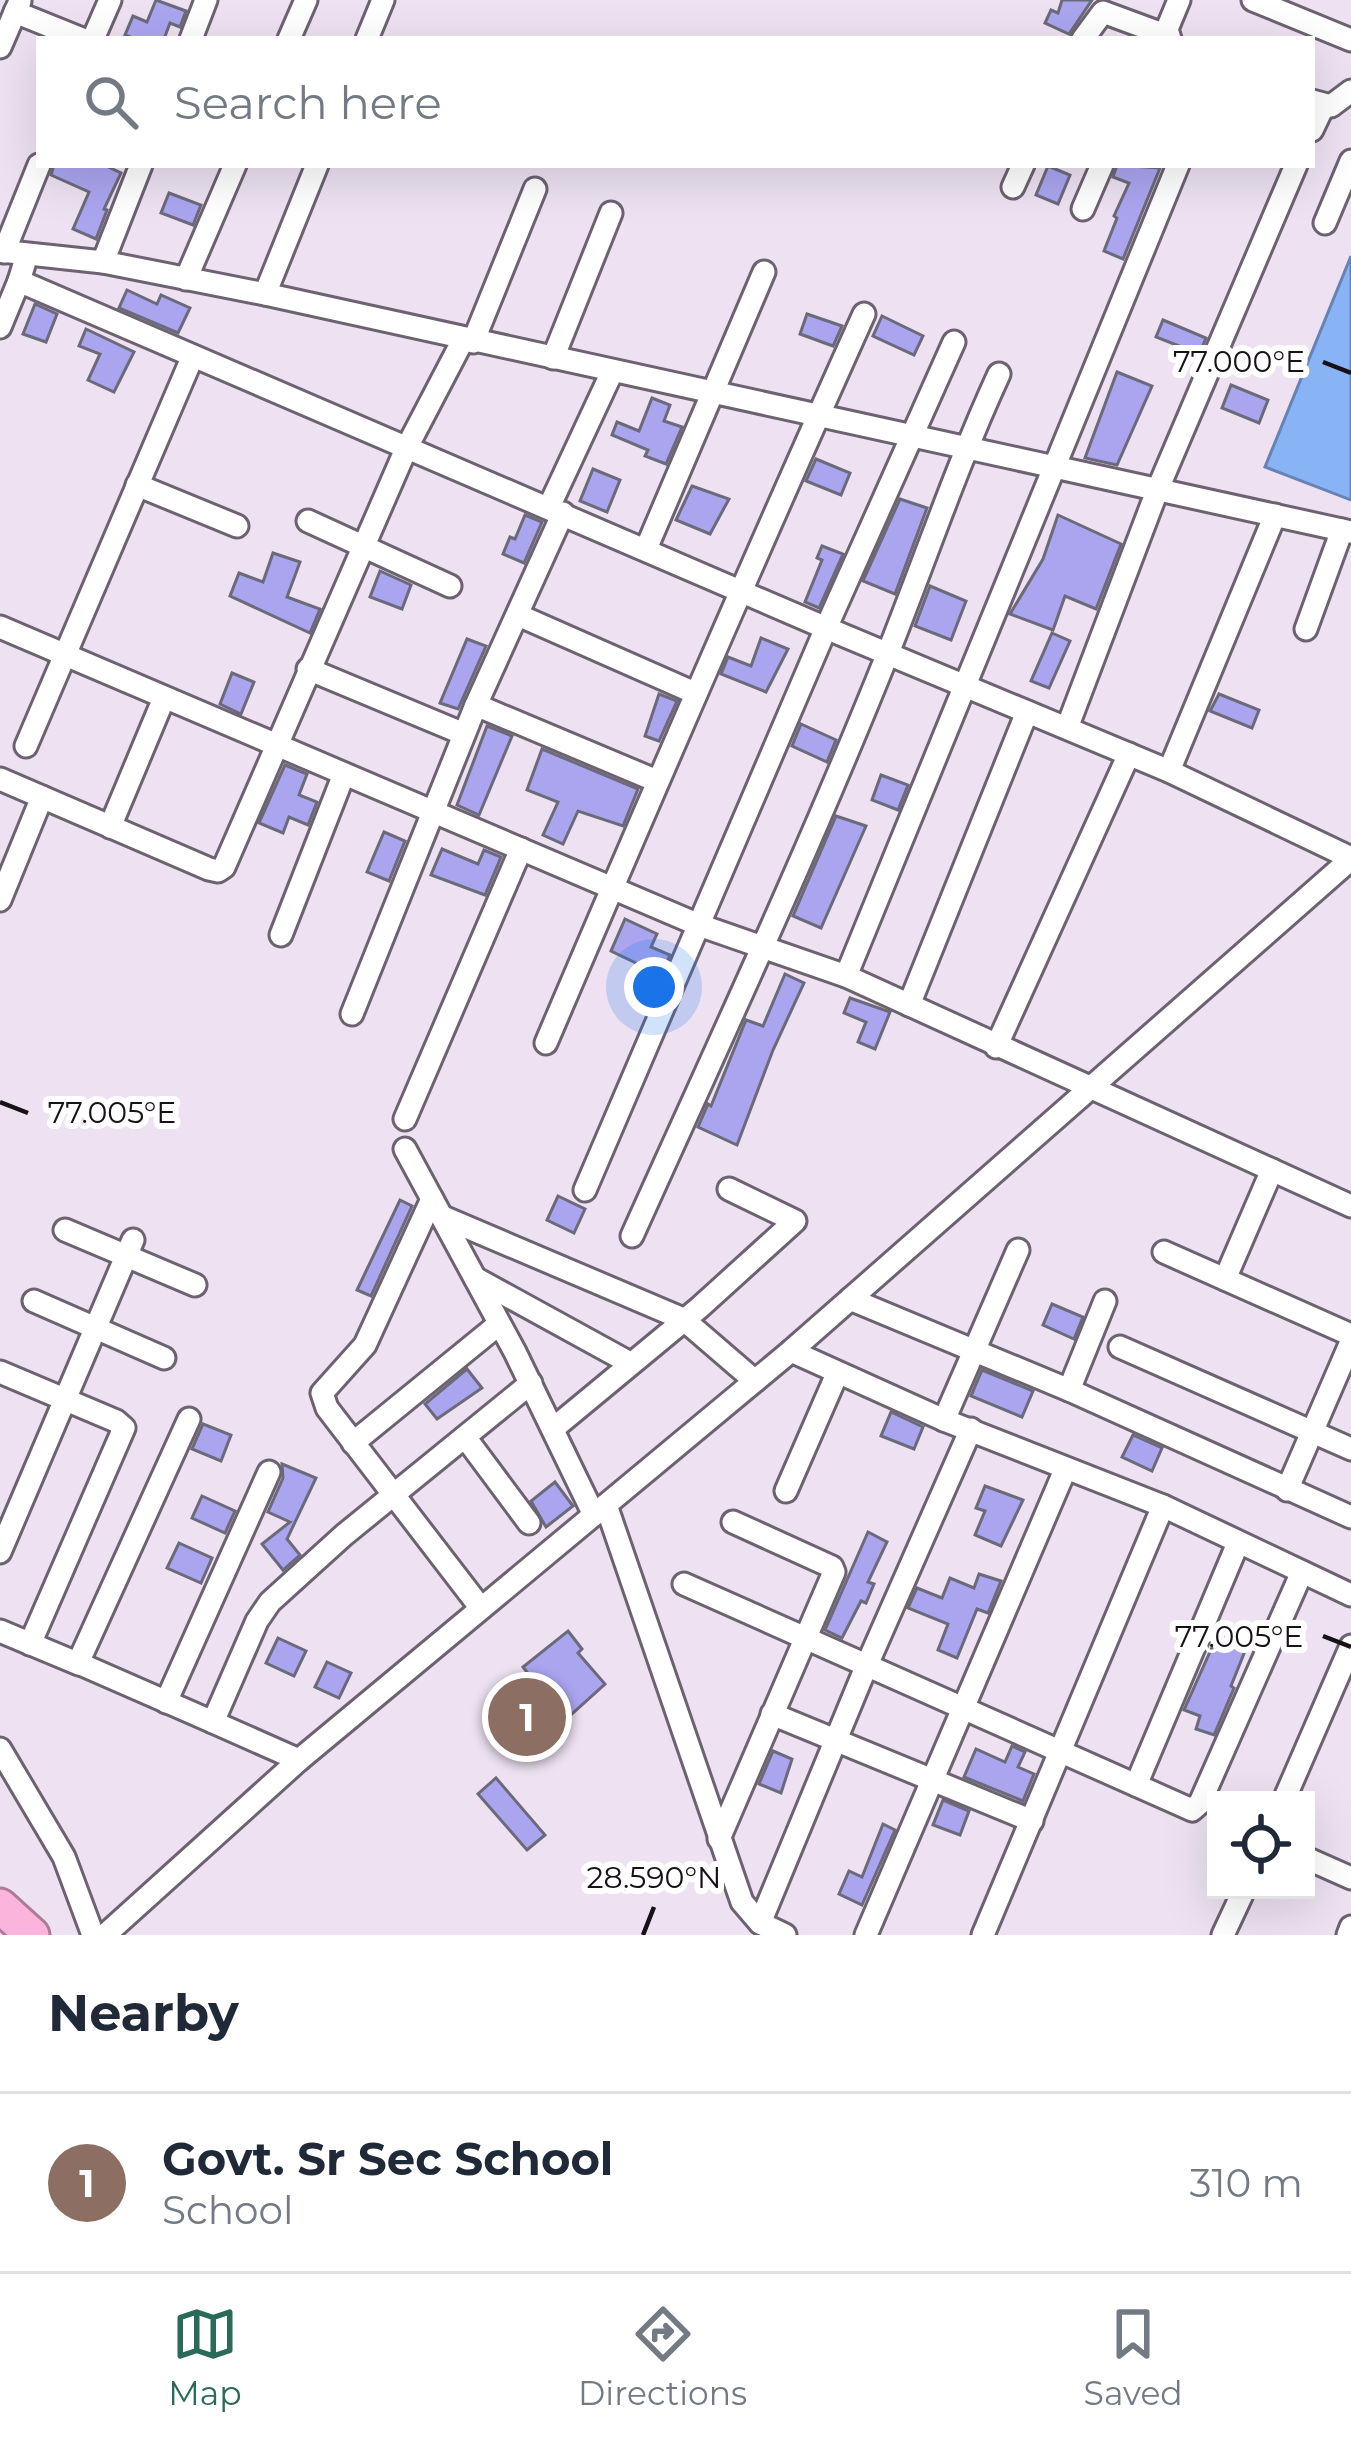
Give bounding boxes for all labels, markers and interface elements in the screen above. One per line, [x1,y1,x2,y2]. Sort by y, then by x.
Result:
search box [36,36,1315,168]
icon: search [78,69,144,135]
text: Search here [174,75,442,130]
text: 77.000°E [1173,343,1305,380]
your location [624,957,684,1017]
text: 77.005°E [48,1094,176,1131]
text: 77.005°E [1175,1618,1303,1655]
pin: 1 [488,1672,566,1762]
map controls [1207,1791,1315,1899]
button: locate [1207,1791,1315,1899]
text: 28.590°N [587,1859,721,1896]
text: Nearby [48,1982,239,2044]
text: Govt. Sr Sec School [162,2131,613,2186]
text: 1 [79,2159,95,2207]
text: 310 m [1190,2159,1303,2207]
text: School [162,2186,293,2234]
tab: Map [168,2301,242,2413]
tab: Directions [578,2301,747,2413]
tab: Saved [1084,2301,1183,2413]

